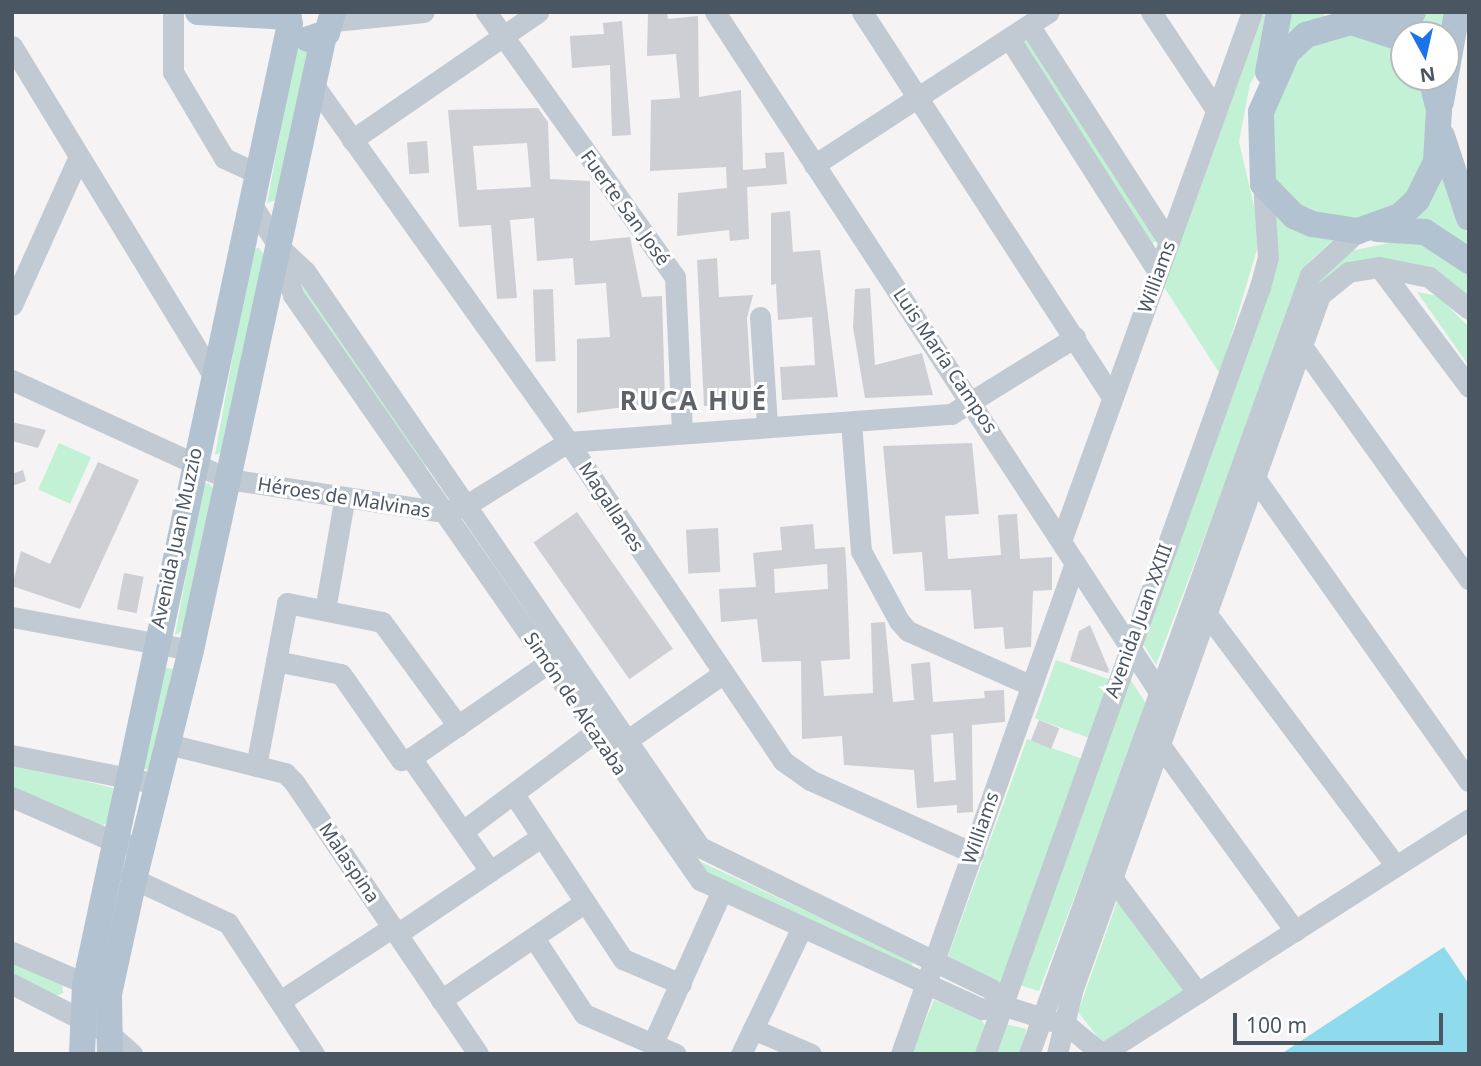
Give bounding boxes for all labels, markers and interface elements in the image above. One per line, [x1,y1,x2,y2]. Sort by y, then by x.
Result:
north arrow [1390,21,1460,91]
text: N [1418,61,1437,89]
street label: Fuerte San José [576,146,674,270]
street label: Williams [1133,238,1181,316]
street label: Luis María Campos [888,284,1002,438]
district label: RUCA HUÉ [621,385,767,417]
street label: Avenida Juan Muzzio [147,446,207,630]
street label: Magallanes [574,458,648,556]
street label: Héroes de Malvinas [256,473,432,523]
street label: Avenida Juan XXIII [1101,541,1177,701]
street label: Simón de Alcazaba [519,628,631,780]
street label: Williams [958,789,1004,867]
street label: Malaspina [314,819,384,907]
scale bar [1236,1000,1446,1044]
text: 100 m [1246,1011,1307,1039]

